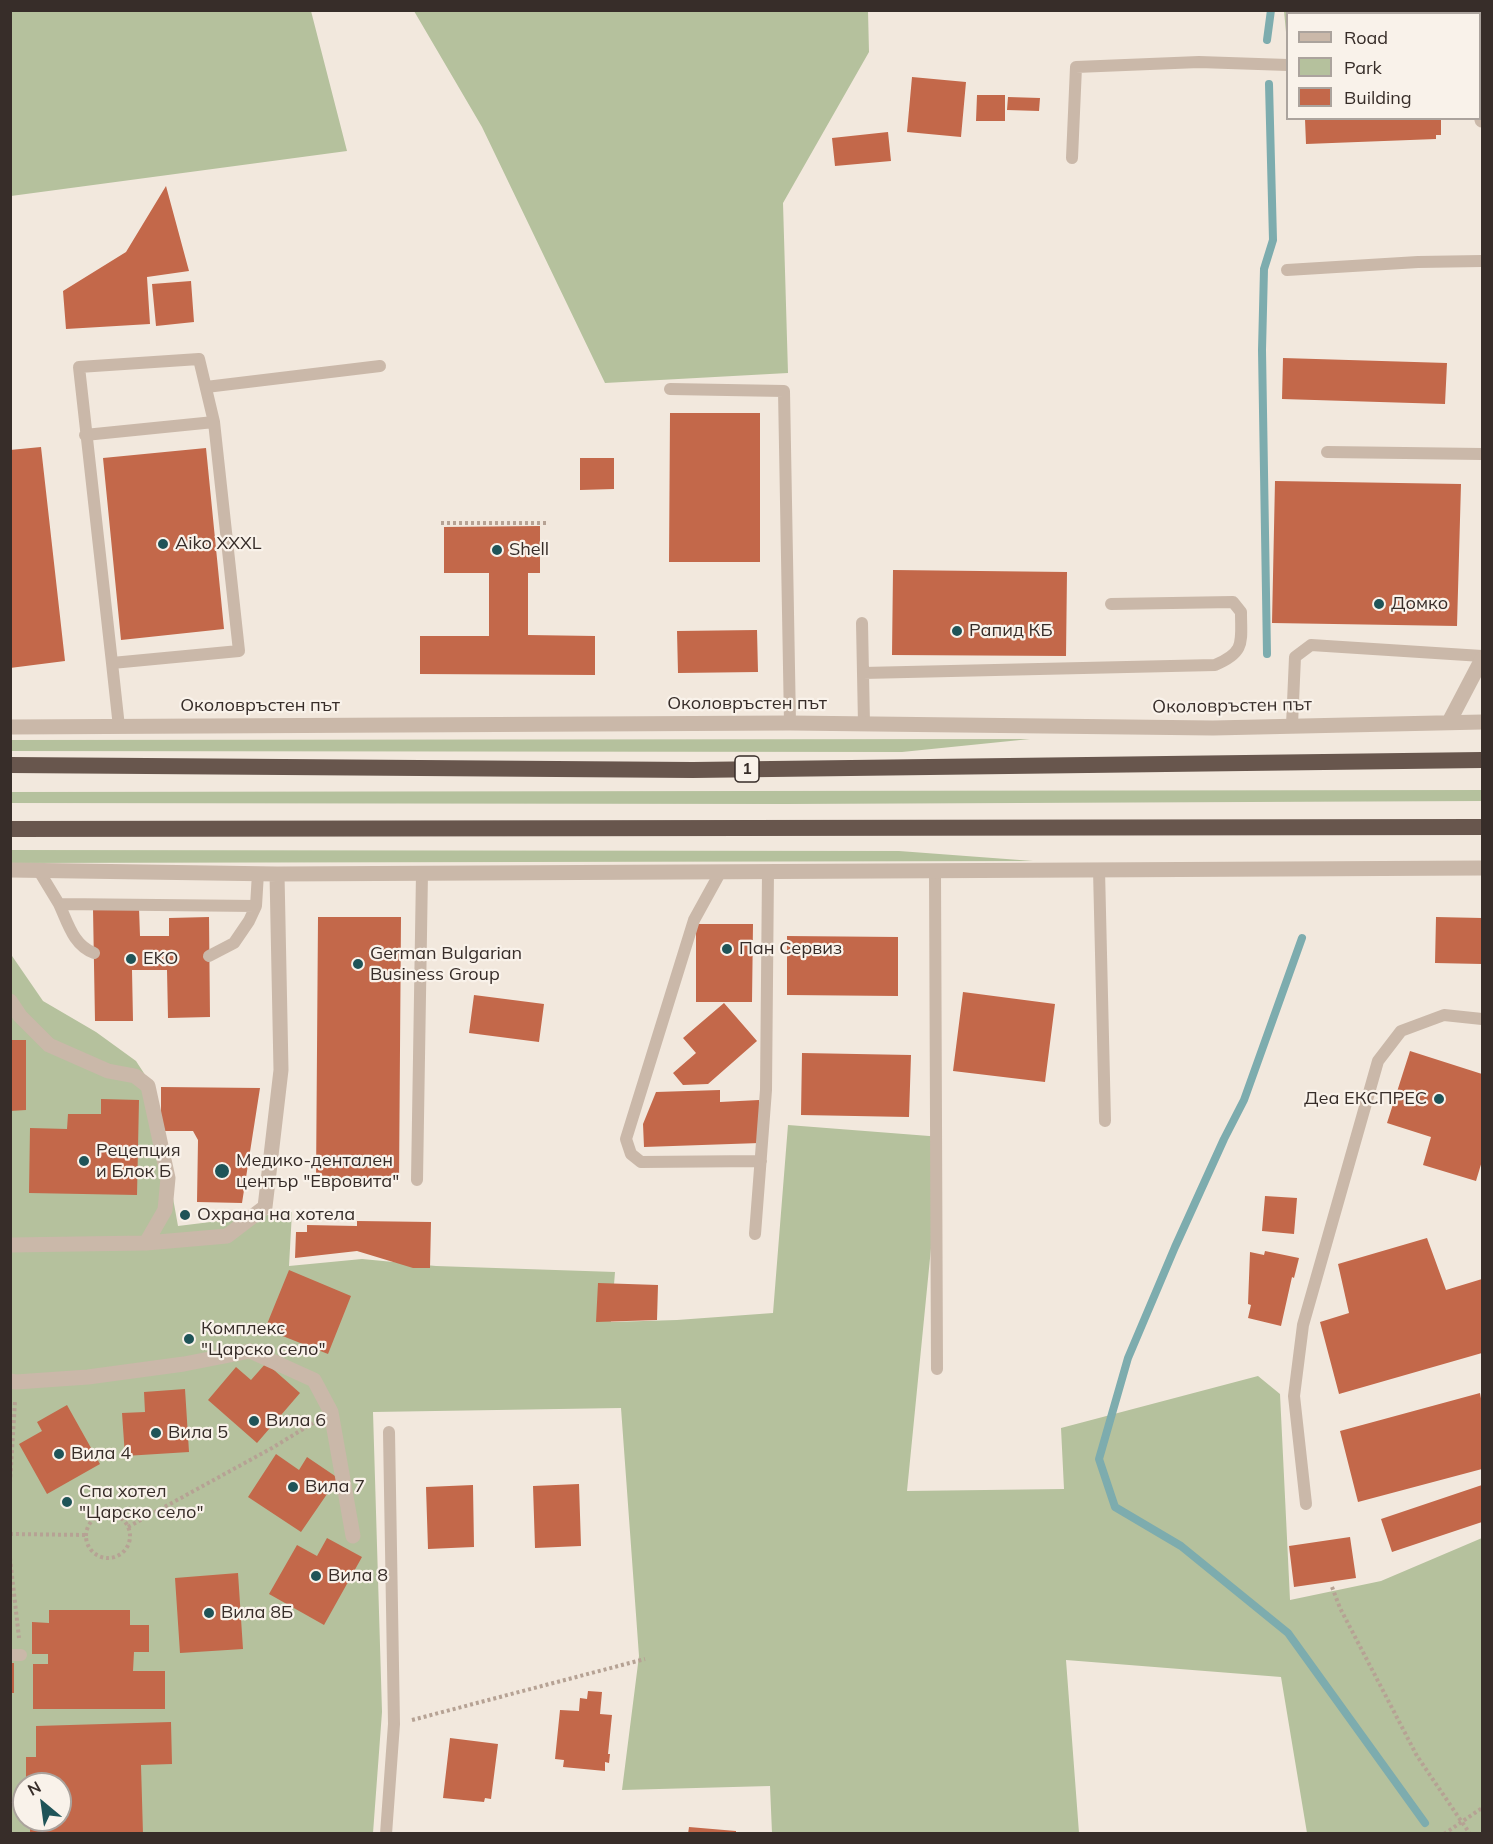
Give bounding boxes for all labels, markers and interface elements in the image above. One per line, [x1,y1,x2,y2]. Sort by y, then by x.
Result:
legend [1286,12,1481,120]
text: Road [1344,26,1388,49]
text: Park [1344,56,1382,79]
text: Building [1344,86,1412,109]
place label: Aiko XXXL [175,533,262,555]
marker: Aiko XXXL [156,537,170,551]
place label: Shell [509,539,549,561]
marker: Shell [490,543,504,557]
place label: Домко [1391,593,1448,615]
marker: Домко [1372,597,1386,611]
place label: Рапид КБ [969,620,1053,642]
marker: Рапид КБ [950,624,964,638]
street label: Околовръстен път [667,693,827,715]
street label: Околовръстен път [1152,694,1312,718]
street label: Околовръстен път [180,695,340,717]
road number: 1 [735,756,759,782]
place label: Пан Сервиз [739,938,842,960]
marker: Пан Сервиз [720,942,734,956]
place label: German Bulgarian Business Group [370,943,522,986]
place label: EKO [143,948,178,970]
marker: EKO [124,952,138,966]
marker: German Bulgarian Business Group [351,957,365,971]
place label: Деа ЕКСПРЕС [1304,1088,1427,1110]
marker: Деа ЕКСПРЕС [1432,1092,1446,1106]
place label: Рецепция и Блок Б [96,1140,181,1182]
place label: Медико-дентален център "Евровита" [236,1150,399,1192]
marker: Рецепция и Блок Б [77,1154,91,1168]
marker: Медико-дентален център "Евровита" [213,1162,231,1180]
place label: Охрана на хотела [197,1204,355,1226]
marker: Охрана на хотела [178,1208,192,1222]
place label: Комплекс "Царско село" [201,1318,326,1360]
marker: Комплекс "Царско село" [182,1332,196,1346]
place label: Вила 6 [266,1410,326,1432]
marker: Вила 6 [247,1414,261,1428]
place label: Вила 5 [168,1422,228,1444]
marker: Вила 5 [149,1426,163,1440]
place label: Вила 4 [71,1443,131,1465]
marker: Вила 4 [52,1447,66,1461]
place label: Вила 7 [305,1476,365,1498]
marker: Вила 7 [286,1480,300,1494]
place label: Спа хотел "Царско село" [79,1481,204,1524]
marker: Спа хотел "Царско село" [60,1495,74,1509]
place label: Вила 8 [328,1565,388,1587]
marker: Вила 8 [309,1569,323,1583]
place label: Вила 8Б [221,1602,293,1624]
marker: Вила 8Б [202,1606,216,1620]
north arrow [12,1772,72,1832]
text: N [24,1776,44,1800]

